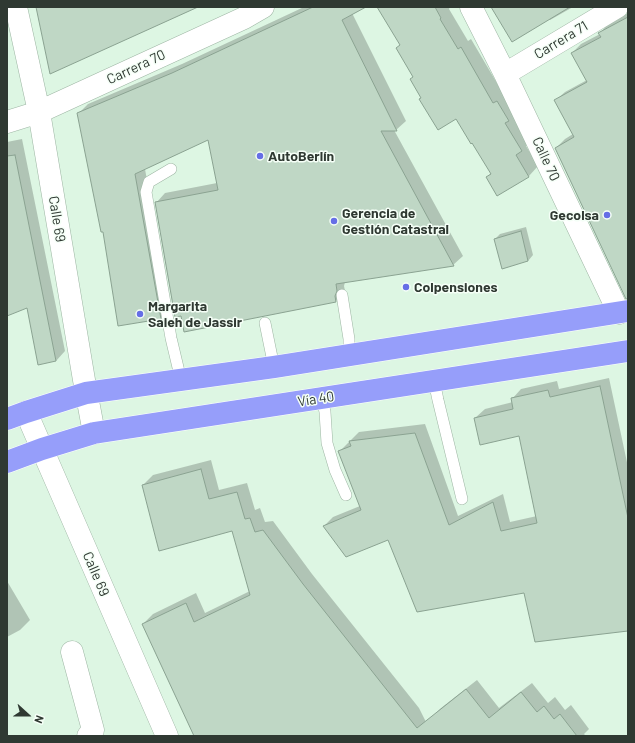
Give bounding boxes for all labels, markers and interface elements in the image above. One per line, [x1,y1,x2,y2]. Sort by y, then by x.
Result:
street label: Carrera 71 [531,17,591,63]
street label: Carrera 70 [104,46,168,88]
street label: Calle 70 [529,134,563,184]
place label: AutoBerlín [268,148,334,164]
marker: AutoBerlín [255,151,265,161]
street label: Calle 69 [45,195,69,243]
place label: Gerencia de Gestión Catastral [342,205,449,238]
place label: Gecolsa [550,207,599,223]
marker: Gecolsa [602,210,612,220]
marker: Gerencia de Gestión Catastral [329,216,339,226]
place label: Colpensiones [414,279,498,295]
marker: Colpensiones [401,282,411,292]
place label: Margarita Saieh de Jassir [148,298,242,330]
marker: Margarita Saieh de Jassir [135,309,145,319]
street label: Vía 40 [297,388,335,410]
street label: Calle 69 [79,549,113,599]
north arrow [8,695,48,735]
text: N [32,714,47,725]

